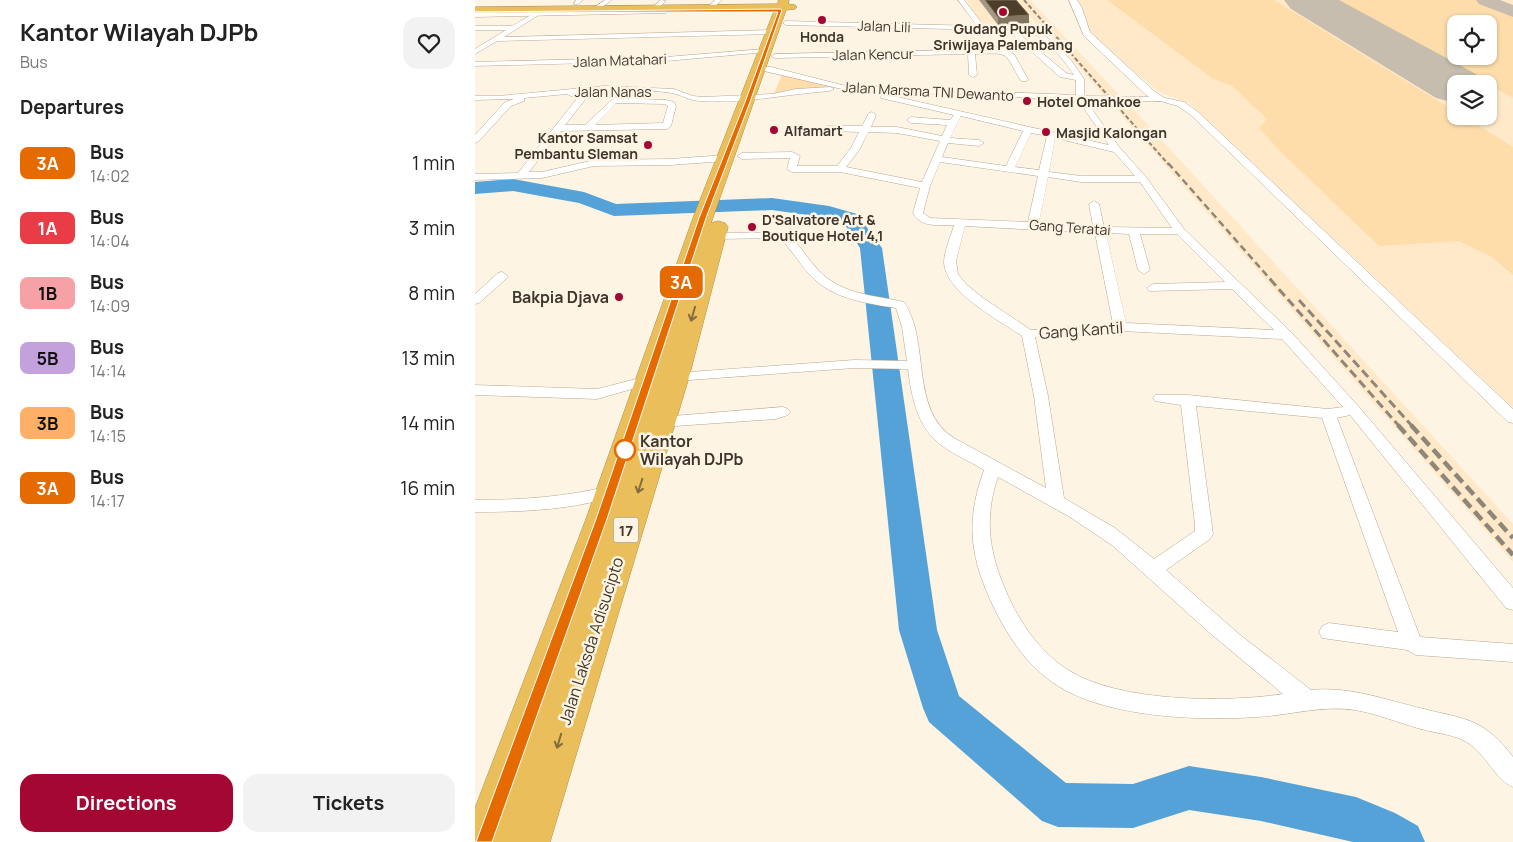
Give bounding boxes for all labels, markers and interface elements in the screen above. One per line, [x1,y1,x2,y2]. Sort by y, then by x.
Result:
marker: Gudang Pupuk Sriwijaya Palembang [997,6,1009,18]
marker: Honda [816,14,828,26]
text: Kantor Wilayah DJPb [20,15,258,48]
map controls [1447,15,1497,125]
button: locate [1447,15,1497,65]
street label: Jalan Lili [857,16,911,36]
button: heart [403,17,455,69]
place label: Gudang Pupuk Sriwijaya Palembang [933,19,1073,54]
place label: Honda [800,27,844,46]
street label: Jalan Kencur [832,44,914,64]
street label: Jalan Matahari [573,49,667,71]
text: Bus [20,51,48,73]
button: layers [1447,75,1497,125]
street label: Jalan Marsma TNI Dewanto [842,77,1014,105]
street label: Jalan Nanas [574,82,652,101]
place label: Hotel Omahkoe [1037,92,1141,111]
text: Departures [20,94,124,120]
marker: Hotel Omahkoe [1021,95,1033,107]
place label: Alfamart [784,121,843,140]
place label: Masjid Kalongan [1056,123,1167,142]
marker: Alfamart [768,124,780,136]
marker: Masjid Kalongan [1040,126,1052,138]
place label: Kantor Samsat Pembantu Sleman [515,128,638,163]
text: Bus [90,139,124,165]
marker: Kantor Samsat Pembantu Sleman [642,139,654,151]
text: 1 min [412,150,455,176]
text: 3A [36,151,59,175]
text: 14:02 [90,165,129,187]
text: Bus [90,204,124,230]
place label: D'Salvatore Art & Boutique Hotel 4,1 [762,210,883,245]
text: 3 min [409,215,455,241]
street label: Gang Teratai [1029,215,1111,239]
text: 1A [38,216,57,240]
marker: D'Salvatore Art & Boutique Hotel 4,1 [746,221,758,233]
text: 14:04 [90,230,130,252]
line badge: 3A [659,266,703,298]
text: Bus [90,269,124,295]
text: 3A [670,270,692,294]
text: 8 min [408,280,455,306]
text: 1B [38,281,57,305]
place label: Bakpia Djava [512,286,609,308]
marker: Bakpia Djava [613,291,625,303]
text: 14:09 [90,295,130,317]
one-way arrow [688,305,698,321]
street label: Gang Kantil [1038,316,1124,344]
text: Bus [90,334,124,360]
text: 13 min [401,345,455,371]
text: 5B [37,346,58,370]
text: 14:14 [90,360,126,382]
text: Bus [90,399,124,425]
text: 14 min [401,410,455,436]
text: 3B [37,411,58,435]
text: 14:15 [90,425,126,447]
place label: Kantor Wilayah DJPb [640,430,743,470]
marker: Kantor Wilayah DJPb [614,439,636,461]
text: Bus [90,464,124,490]
text: 16 min [400,475,455,501]
text: 3A [36,476,59,500]
one-way arrow [635,478,645,494]
text: 14:17 [90,490,125,512]
road number: 17 [613,518,639,542]
street label: Jalan Laksda Adisucipto [553,554,629,728]
one-way arrow [554,732,564,748]
button: Directions [20,774,233,832]
button: Tickets [243,774,455,832]

